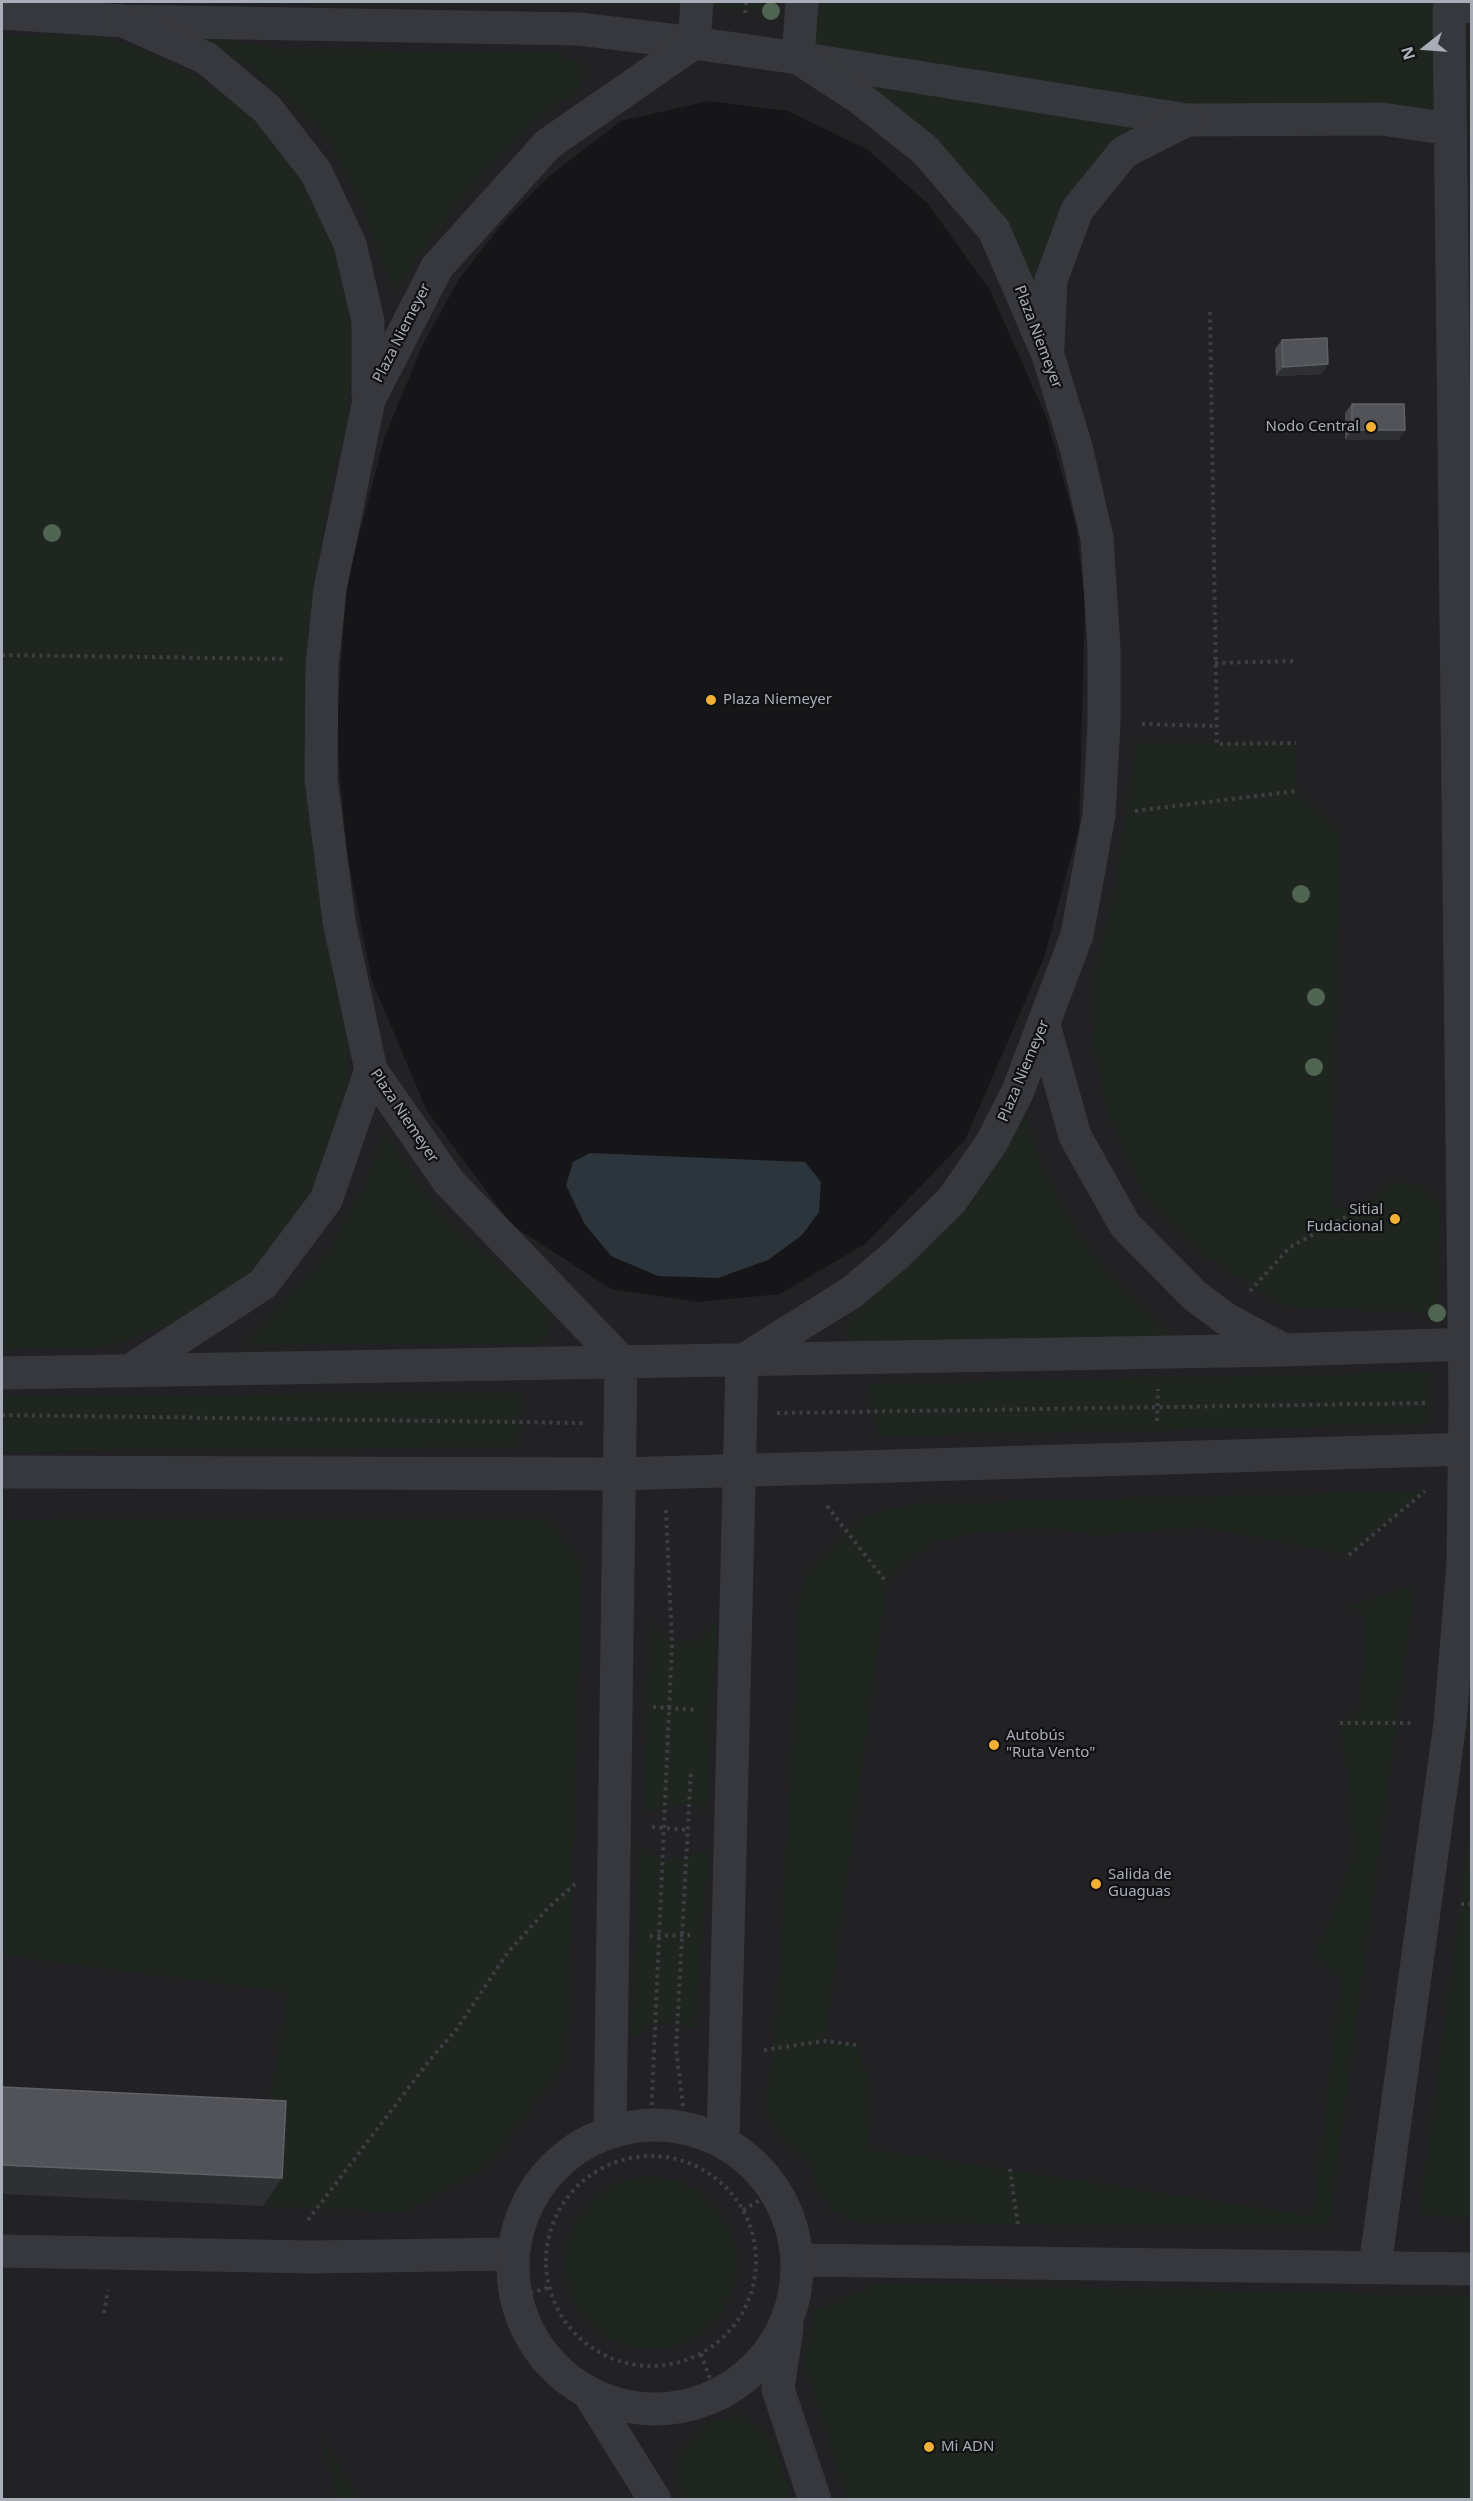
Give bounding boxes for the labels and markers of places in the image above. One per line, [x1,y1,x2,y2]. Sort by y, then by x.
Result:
place label: Nodo Central [1266,418,1359,436]
marker: Nodo Central [1364,420,1378,434]
place label: Plaza Niemeyer [723,691,832,709]
marker: Plaza Niemeyer [704,693,718,707]
place label: Sitial Fudacional [1307,1201,1383,1236]
marker: Sitial Fudacional [1388,1212,1402,1226]
place label: Autobús "Ruta Vento" [1006,1727,1095,1762]
marker: Autobús "Ruta Vento" [987,1738,1001,1752]
place label: Salida de Guaguas [1108,1866,1172,1901]
marker: Salida de Guaguas [1089,1877,1103,1891]
place label: Mi ADN [941,2438,994,2456]
marker: Mi ADN [922,2440,936,2454]

